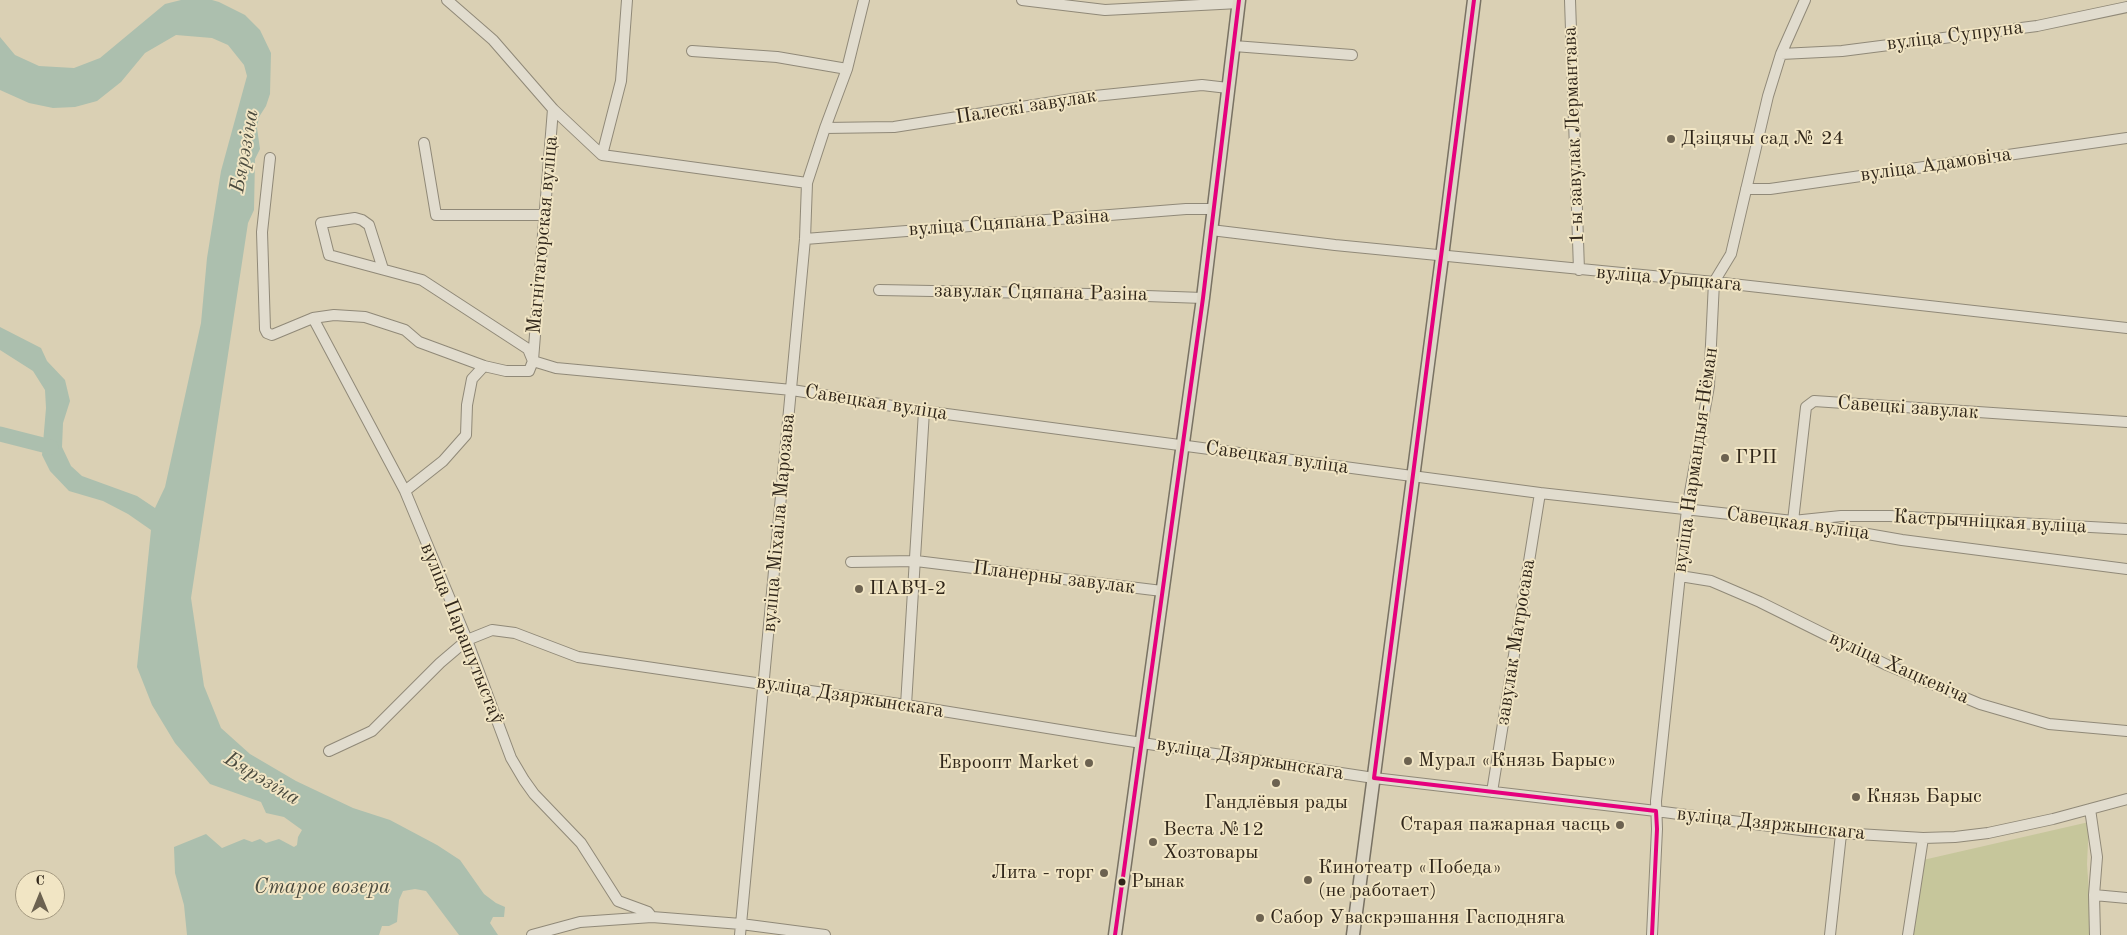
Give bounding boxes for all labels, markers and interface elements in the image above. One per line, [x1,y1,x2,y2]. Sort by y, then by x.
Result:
street label: вуліца Супруна [1885,16,2025,56]
street label: 1-ы завулак Лермантава [1558,26,1590,244]
street label: Палескі завулак [954,84,1098,130]
water label: Бярэзіна [225,107,265,195]
place label: Дзіцячы сад № 24 [1681,127,1844,151]
marker: Дзіцячы сад № 24 [1665,133,1677,145]
street label: Магнітагорская вуліца [522,135,564,335]
street label: вуліца Адамовіча [1859,143,2013,187]
street label: вуліца Сцяпана Разіна [908,204,1110,242]
street label: вуліца Урыцкага [1595,261,1743,297]
street label: завулак Сцяпана Разіна [934,279,1148,307]
street label: вуліца Нармандыя-Нёман [1668,346,1724,574]
street label: Савецкая вуліца [803,380,949,426]
street label: Савецкі завулак [1836,391,1980,425]
street label: вуліца Міхаіла Марозава [757,413,801,633]
street label: Савецкая вуліца [1204,436,1350,480]
place label: ГРП [1735,446,1777,470]
marker: ГРП [1719,452,1731,464]
street label: Савецкая вуліца [1725,502,1871,546]
street label: Кастрычніцкая вуліца [1893,505,2087,539]
street label: вуліца Парашутыстаў [415,540,509,728]
street label: Планерны завулак [971,556,1137,600]
street label: завулак Матросава [1491,557,1541,727]
place label: ПАВЧ-2 [869,577,946,601]
marker: ПАВЧ-2 [853,583,865,595]
street label: вуліца Хацкевіча [1825,626,1973,710]
street label: вуліца Дзяржынскага [755,670,945,724]
street label: вуліца Дзяржынскага [1155,732,1345,786]
water label: Бярэзіна [220,747,304,811]
place label: Мурал «Князь Барыс» [1418,749,1616,773]
place label: Евроопт Market [938,751,1079,775]
marker: Мурал «Князь Барыс» [1402,755,1414,767]
marker: Евроопт Market [1083,757,1095,769]
marker: Гандлёвыя рады [1270,777,1282,789]
place label: Князь Барыс [1866,785,1982,809]
place label: Гандлёвыя рады [1204,791,1348,815]
marker: Князь Барыс [1850,791,1862,803]
street label: вуліца Дзяржынскага [1676,802,1866,846]
place label: Старая пажарная часць [1400,813,1610,837]
place label: Веста №12 Хозтовары [1163,818,1264,865]
marker: Старая пажарная часць [1614,819,1626,831]
marker: Веста №12 Хозтовары [1147,836,1159,848]
place label: Кинотеатр «Победа» (не работает) [1318,856,1502,903]
place label: Лита - торг [991,861,1094,885]
marker: Лита - торг [1098,867,1110,879]
north arrow [15,870,65,920]
place label: Рынак [1131,871,1185,893]
text: С [35,874,45,888]
water label: Старое возера [254,874,390,900]
marker: Кинотеатр «Победа» (не работает) [1302,874,1314,886]
marker: Рынак [1117,877,1127,887]
place label: Сабор Уваскрэшання Гасподняга [1270,906,1565,930]
marker: Сабор Уваскрэшання Гасподняга [1254,912,1266,924]

